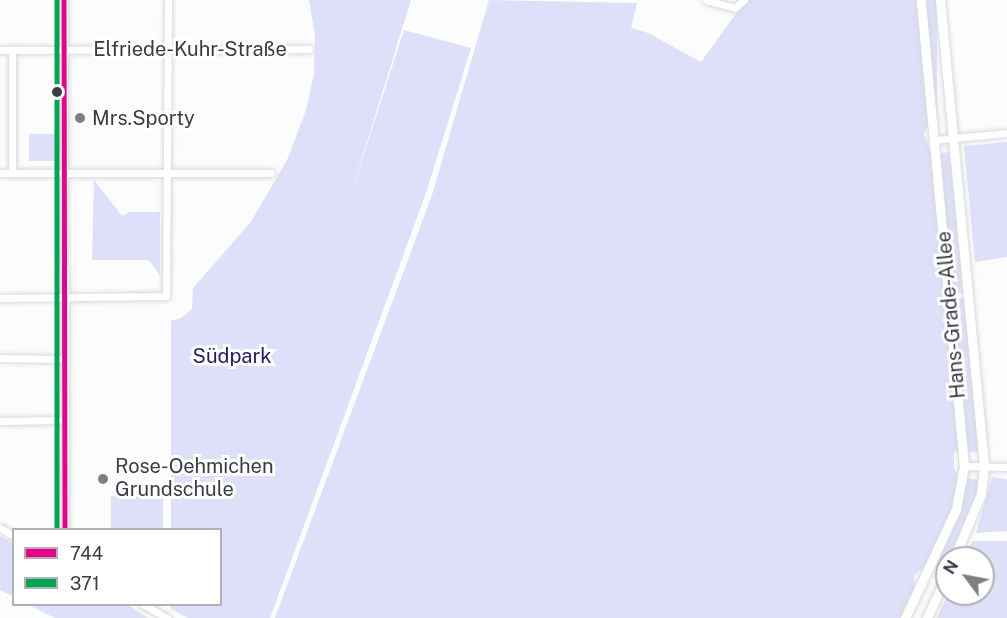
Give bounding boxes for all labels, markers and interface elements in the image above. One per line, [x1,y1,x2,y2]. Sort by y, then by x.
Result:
street label: Elfriede-Kuhr-Straße [93,37,287,61]
unlabelled marker [51,86,63,98]
place label: Mrs.Sporty [92,106,195,130]
marker: Mrs.Sporty [73,111,87,125]
street label: Hans-Grade-Allee [932,230,970,400]
park label: Südpark [193,344,271,368]
place label: Rose-Oehmichen Grundschule [115,455,273,502]
marker: Rose-Oehmichen Grundschule [96,472,110,486]
legend [12,528,222,606]
text: 744 [70,543,103,564]
north arrow [935,546,995,606]
text: N [940,557,962,578]
text: 371 [70,573,100,594]

